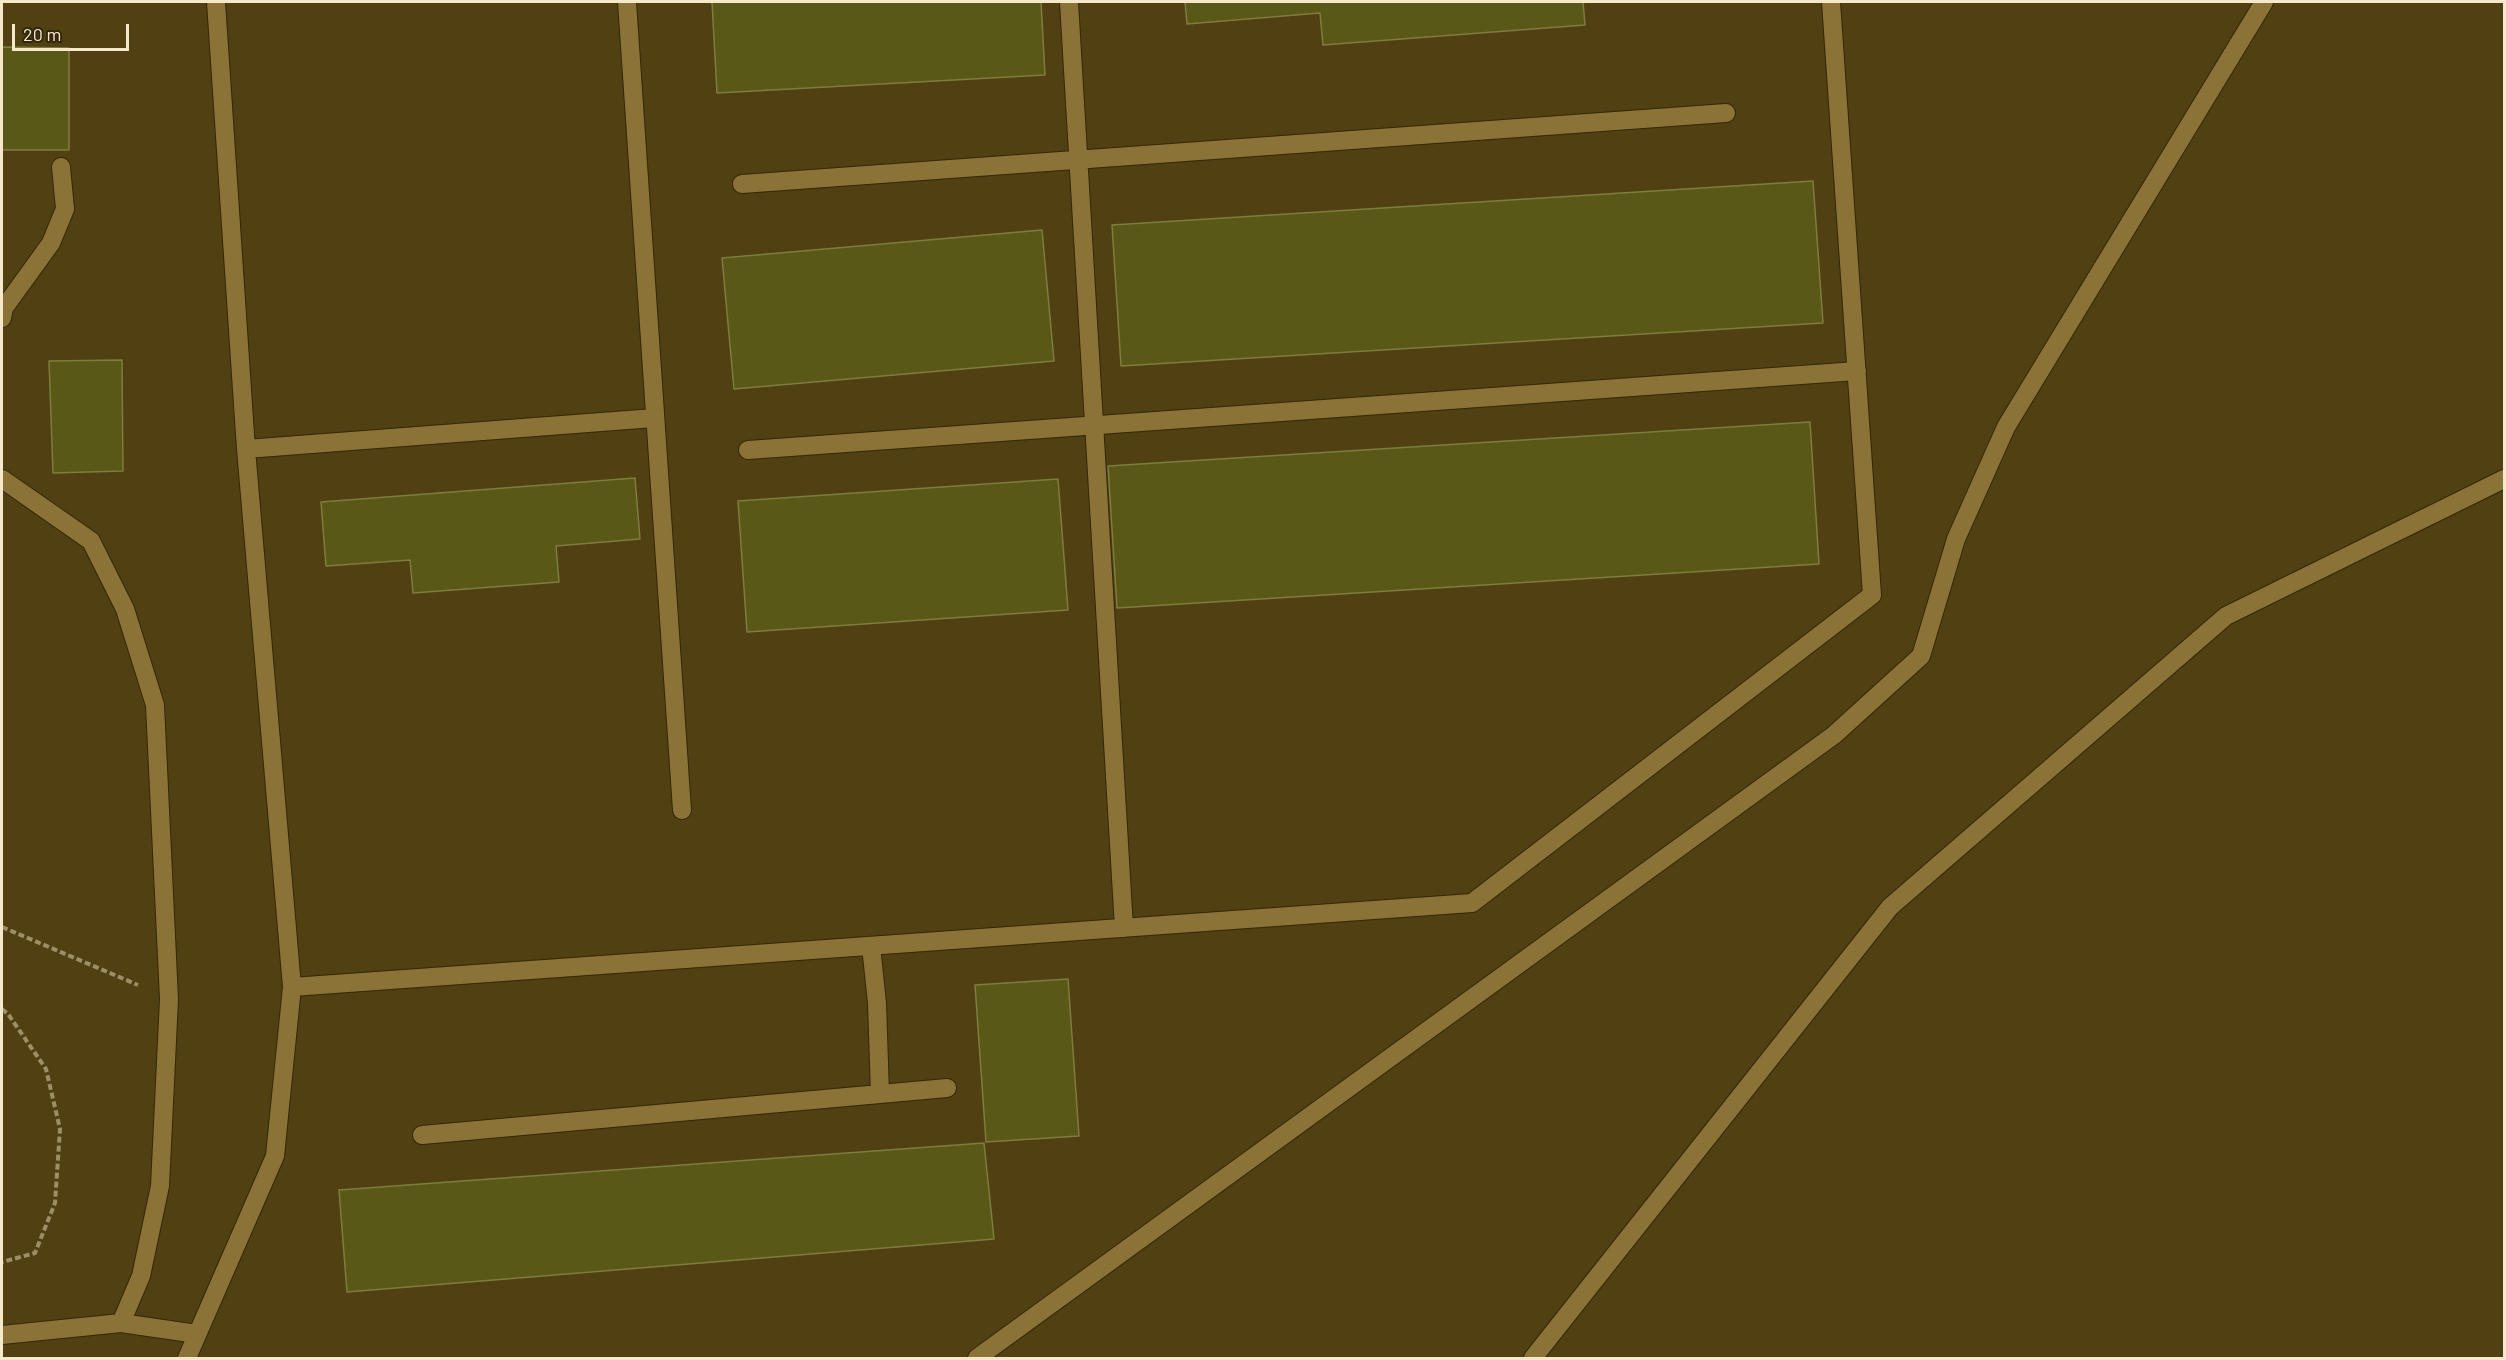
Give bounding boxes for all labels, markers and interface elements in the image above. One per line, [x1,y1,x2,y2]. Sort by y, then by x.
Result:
scale bar [15,12,132,50]
text: 20 m [23,23,61,45]

